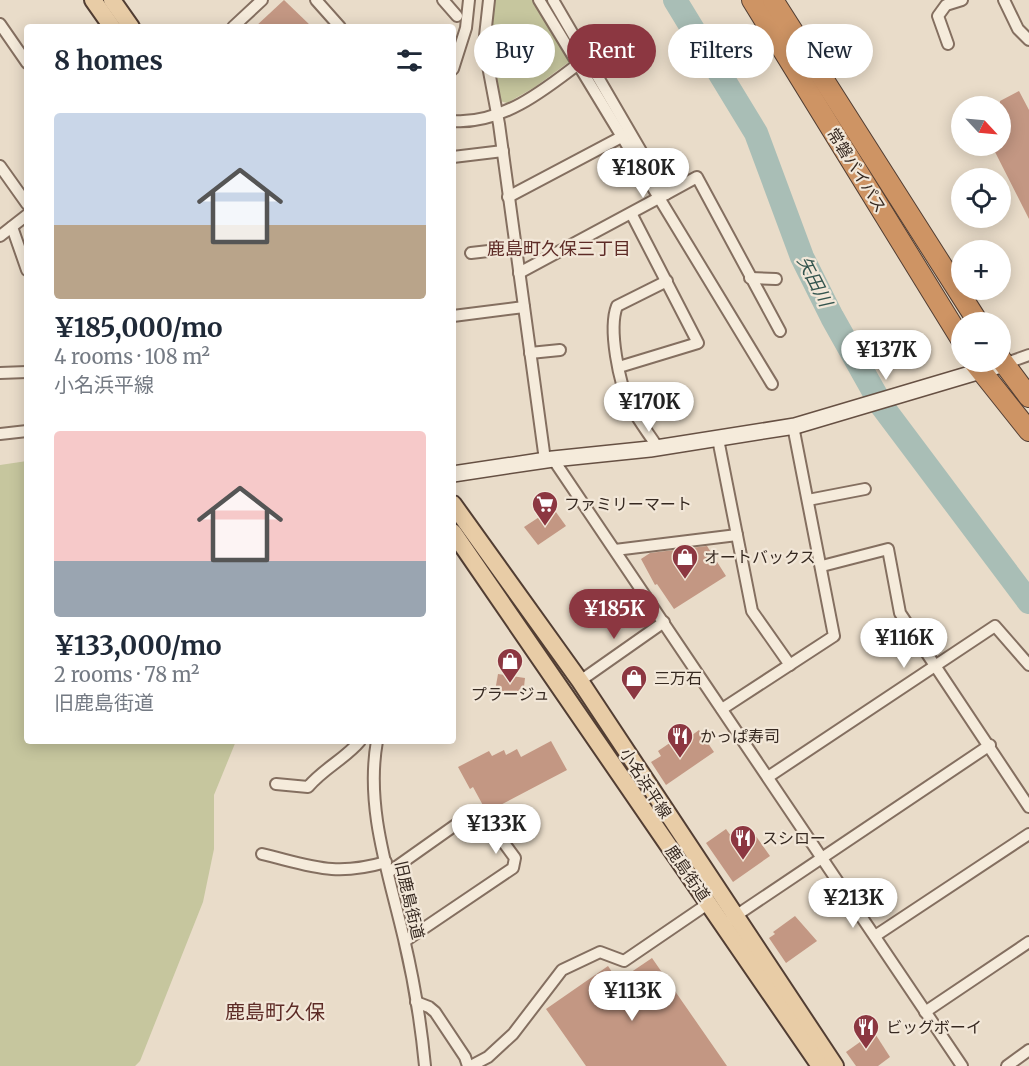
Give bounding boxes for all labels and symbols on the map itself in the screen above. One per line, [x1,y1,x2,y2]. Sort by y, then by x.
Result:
north arrow [951,96,1011,156]
street label: 常磐バイパス [823,124,891,216]
pin: ¥180K [601,148,685,199]
district label: 鹿島町久保三丁目 [487,237,631,260]
water label: 矢田川 [792,252,838,312]
pin: ¥137K [844,330,928,381]
pin: ¥170K [607,382,691,433]
supermarket icon: ファミリーマート [530,489,560,527]
place label: ファミリーマート [564,494,692,514]
shop icon: オートバックス [670,542,700,580]
place label: オートバックス [704,547,816,567]
pin: ¥185K [572,589,656,640]
pin: ¥116K [862,618,946,669]
shop icon: プラージュ [495,646,525,684]
shop icon: 三万石 [619,663,649,701]
place label: 三万石 [654,668,702,688]
place label: プラージュ [471,684,549,704]
restaurant icon: かっぱ寿司 [665,721,695,759]
place label: かっぱ寿司 [700,726,780,746]
street label: 小名浜平線 [616,744,676,822]
pin: ¥133K [454,804,538,855]
restaurant icon: スシロー [728,823,758,861]
place label: スシロー [762,828,826,848]
street label: 鹿島街道 [661,841,715,905]
street label: 旧鹿島街道 [391,859,429,941]
pin: ¥213K [811,878,895,929]
pin: ¥113K [590,971,674,1022]
district label: 鹿島町久保 [225,999,325,1024]
restaurant icon: ビッグボーイ [851,1012,881,1050]
place label: ビッグボーイ [886,1017,982,1037]

